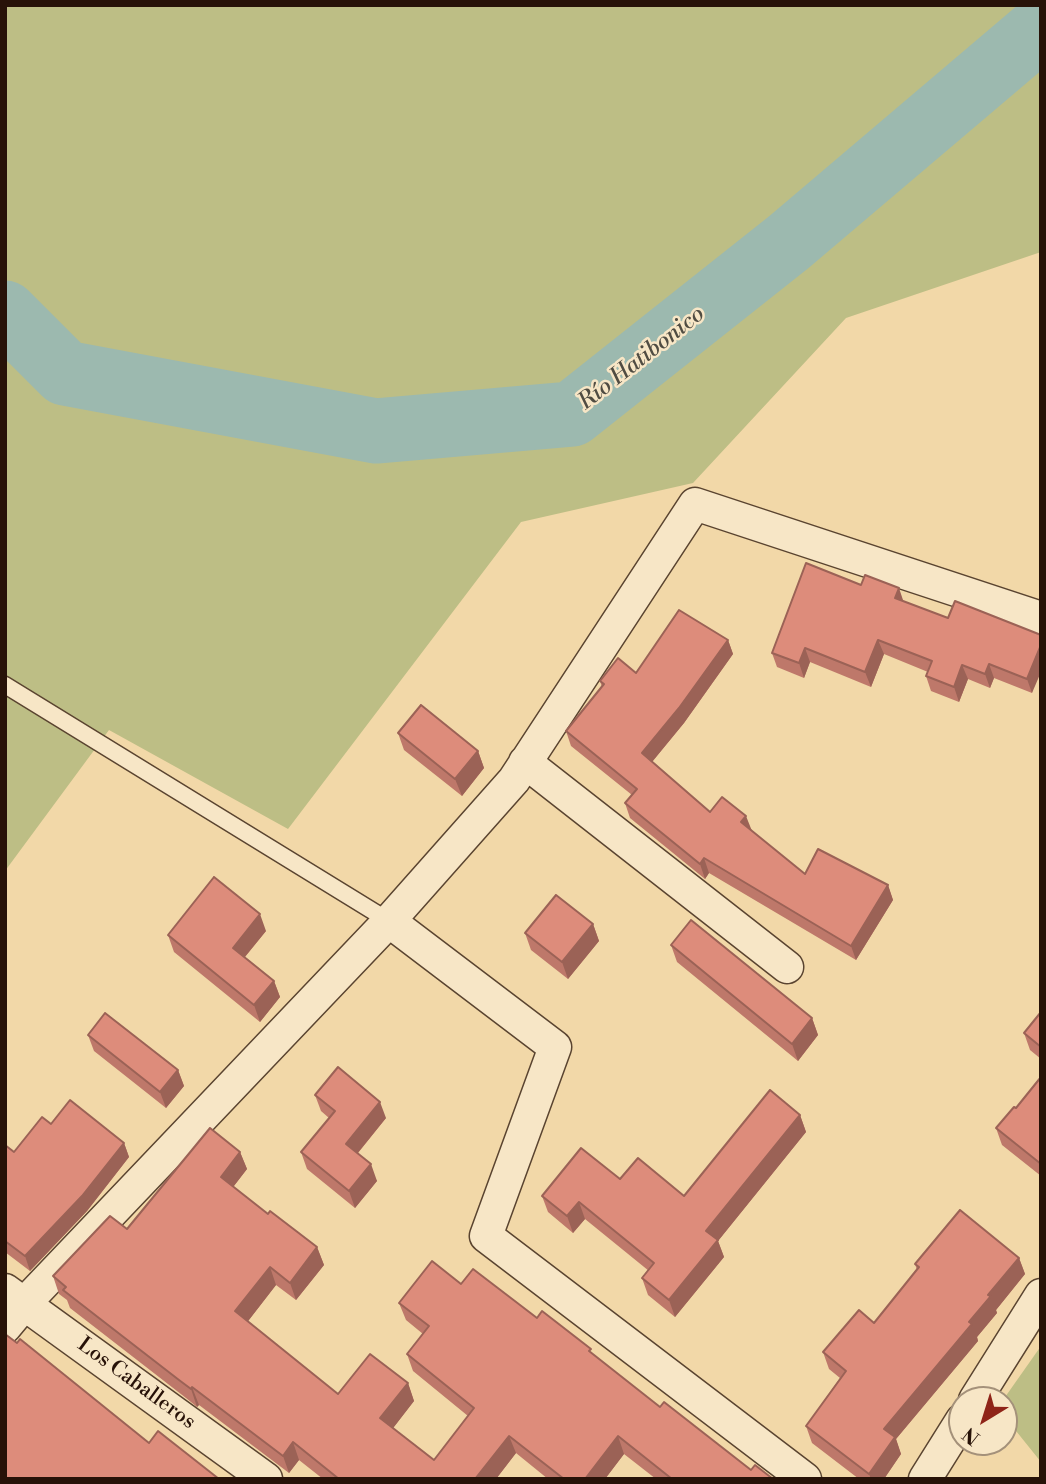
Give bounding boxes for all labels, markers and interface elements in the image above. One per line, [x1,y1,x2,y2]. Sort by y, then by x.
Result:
water label: Río Hatibonico [573,301,711,417]
street label: Los Caballeros [72,1333,200,1435]
north arrow [948,1386,1018,1456]
text: N [958,1422,985,1450]

